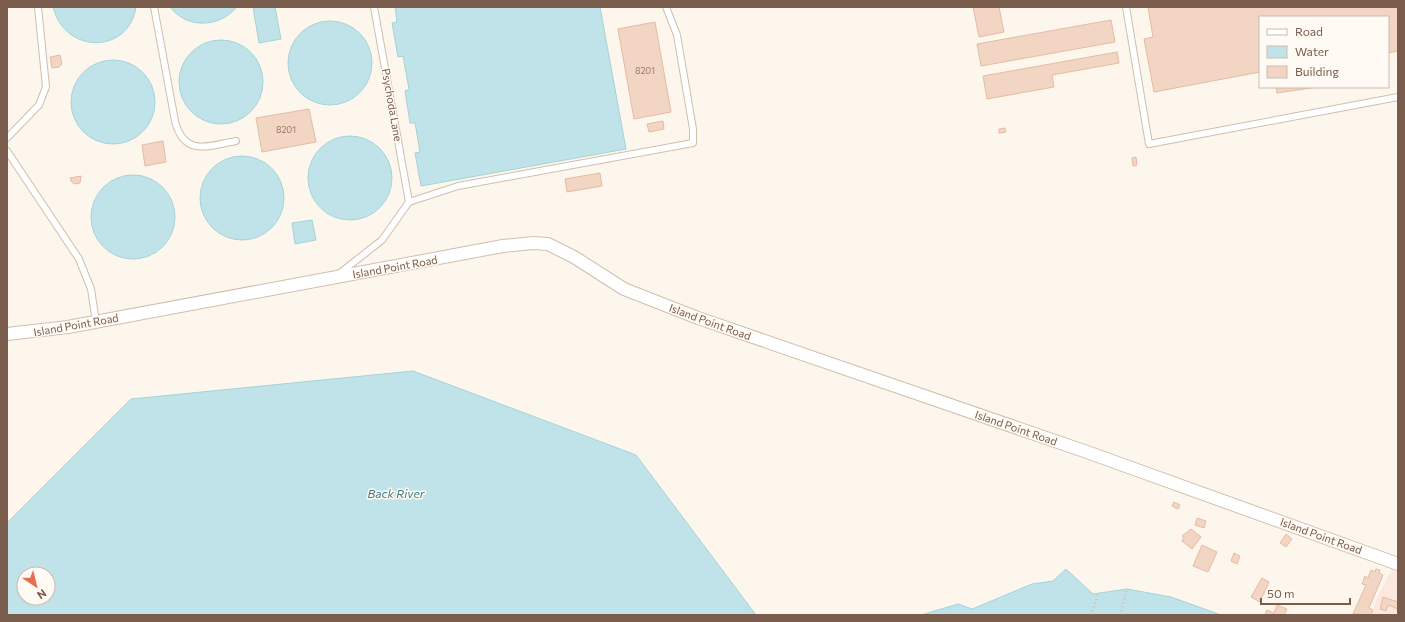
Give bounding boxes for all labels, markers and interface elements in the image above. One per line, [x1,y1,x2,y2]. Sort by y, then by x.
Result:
legend [1259,16,1389,88]
text: Road [1295,24,1323,38]
text: Water [1295,44,1329,58]
text: Building [1295,64,1339,78]
house number: 8201 [635,65,655,76]
street label: Psychoda Lane [380,67,405,143]
house number: 8201 [276,124,296,135]
street label: Island Point Road [351,253,438,280]
street label: Island Point Road [667,301,753,342]
street label: Island Point Road [32,311,119,338]
street label: Island Point Road [973,407,1059,448]
water label: Back River [367,486,426,500]
street label: Island Point Road [1278,515,1364,556]
north arrow [16,566,56,606]
scale bar [1261,580,1350,606]
text: 50 m [1267,586,1295,600]
text: N [35,587,49,602]

